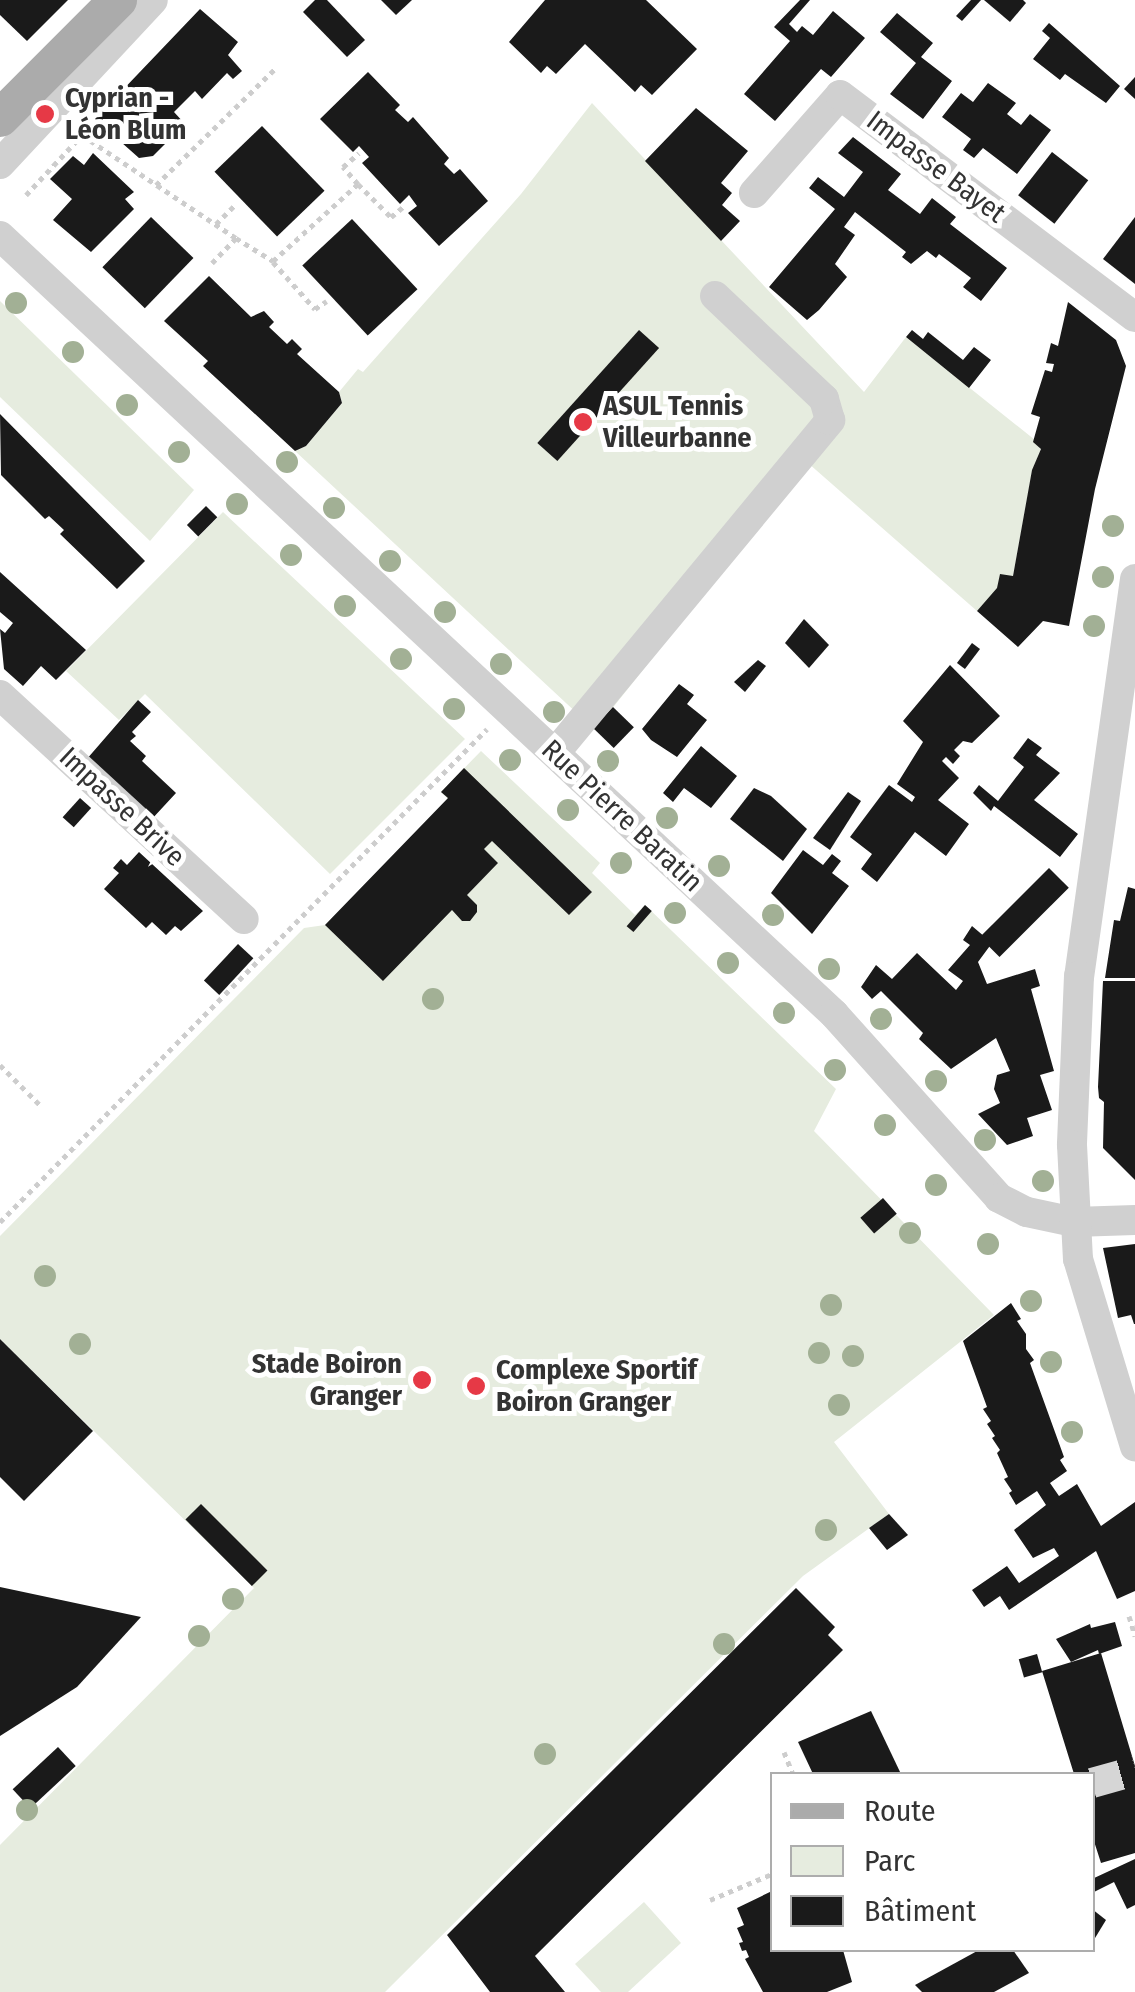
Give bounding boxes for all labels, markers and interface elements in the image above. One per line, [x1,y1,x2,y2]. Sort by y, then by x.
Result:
place label: Cyprian - Léon Blum [65,81,186,147]
marker: Cyprian - Léon Blum [34,103,56,125]
street label: Impasse Bayet [860,104,1012,230]
place label: ASUL Tennis Villeurbanne [603,389,752,455]
marker: ASUL Tennis Villeurbanne [572,411,594,433]
street label: Rue Pierre Baratin [535,733,709,899]
street label: Impasse Brive [52,740,192,874]
place label: Stade Boiron Granger [252,1347,402,1413]
place label: Complexe Sportif Boiron Granger [496,1353,697,1419]
marker: Stade Boiron Granger [411,1369,433,1391]
marker: Complexe Sportif Boiron Granger [465,1375,487,1397]
legend [770,1772,1095,1952]
text: Route [864,1793,936,1829]
text: Parc [864,1843,915,1879]
text: Bâtiment [864,1893,976,1929]

